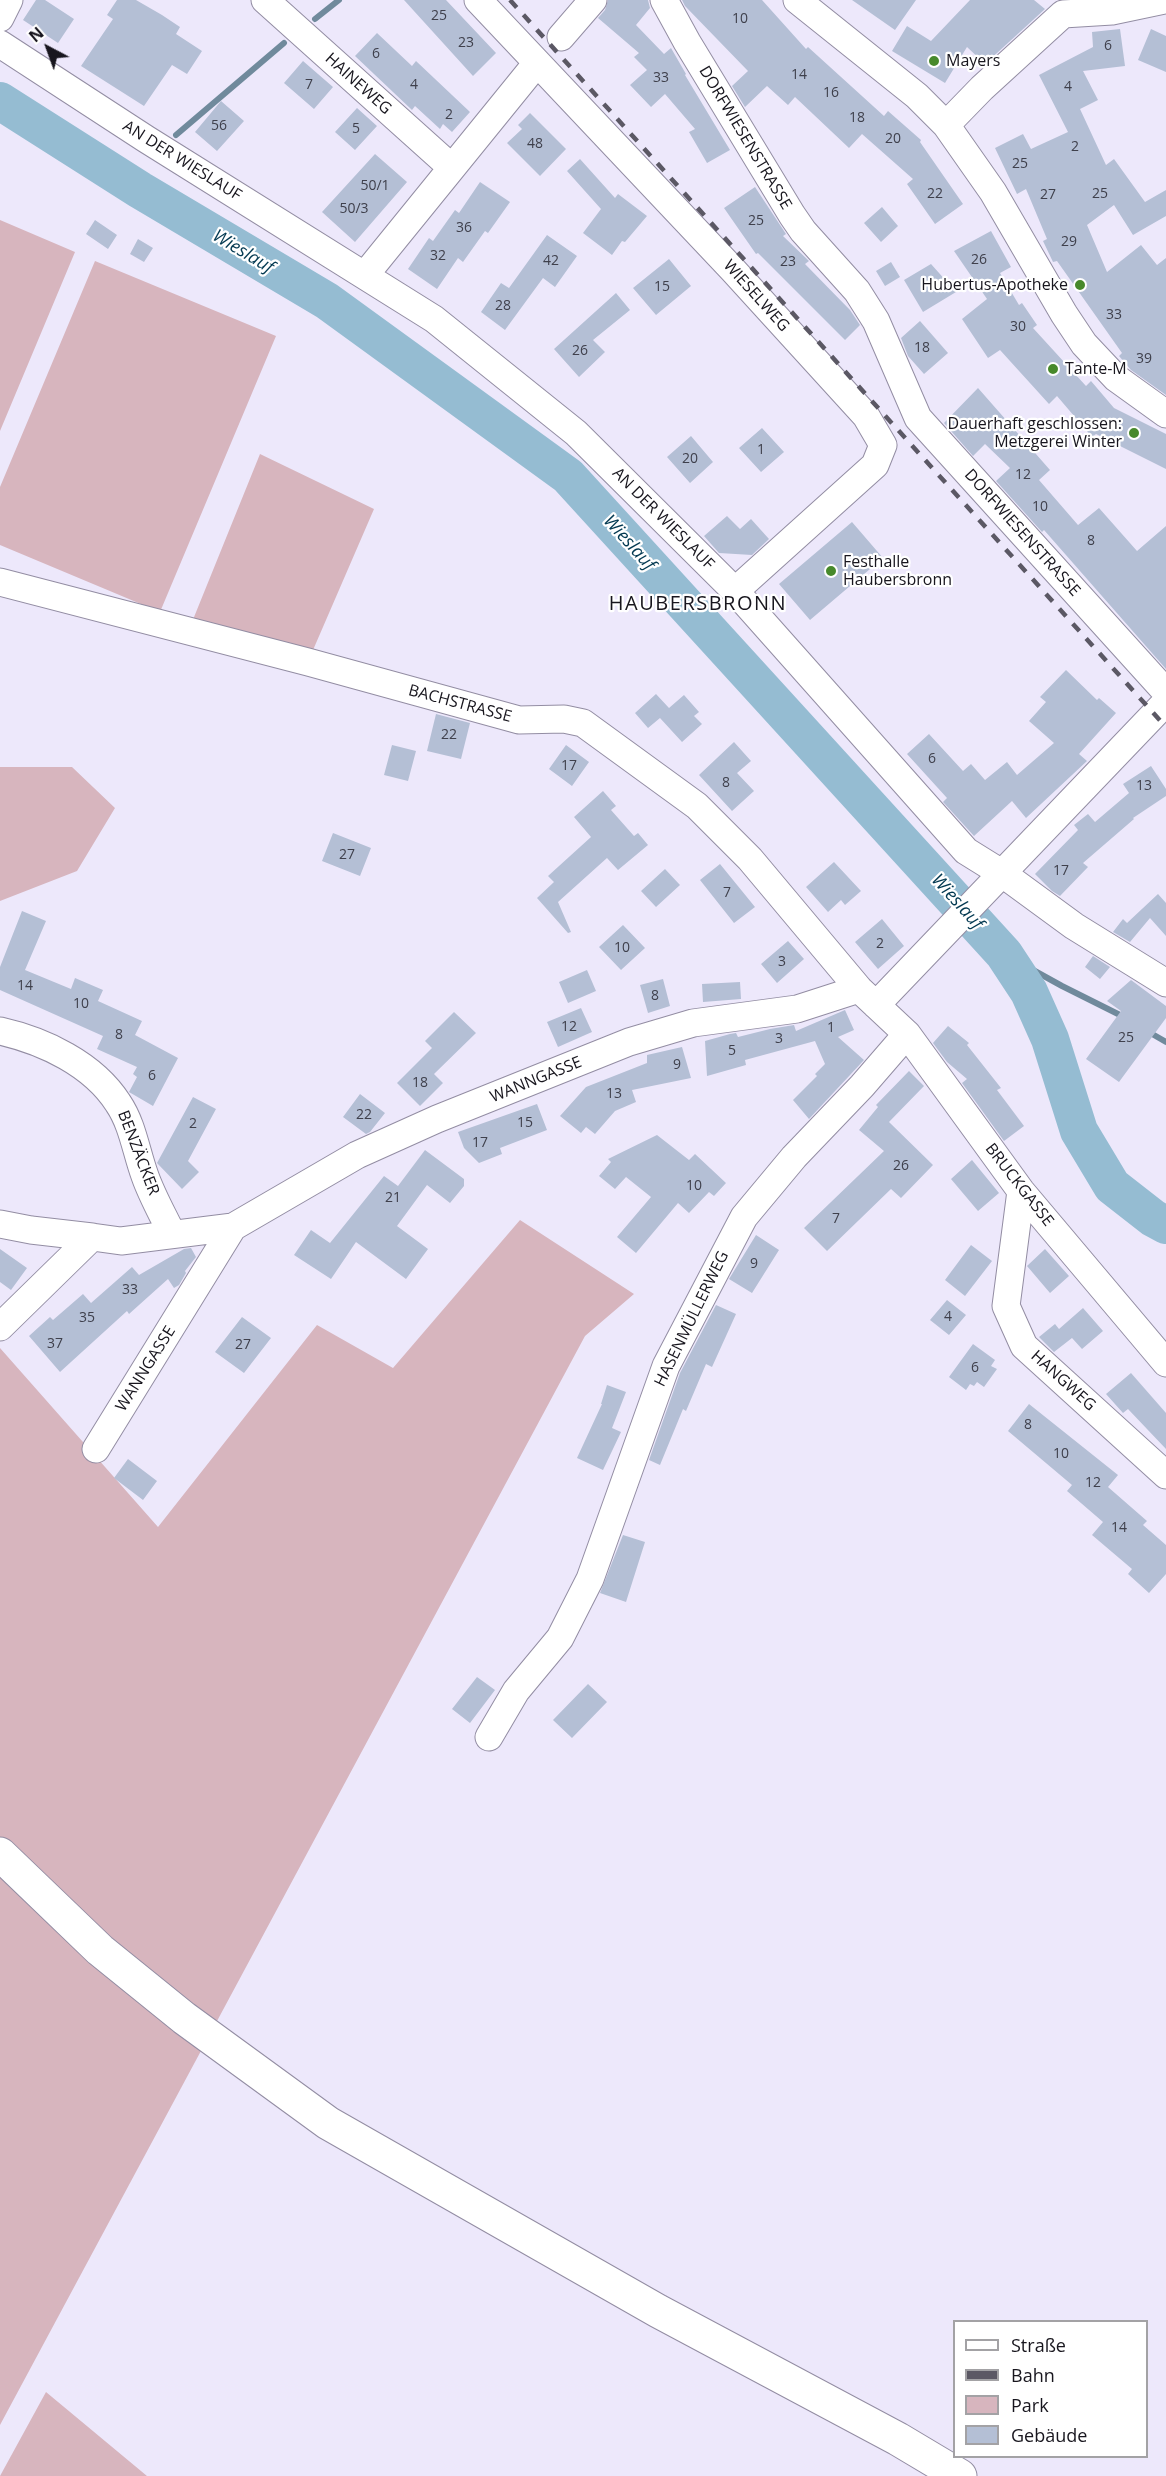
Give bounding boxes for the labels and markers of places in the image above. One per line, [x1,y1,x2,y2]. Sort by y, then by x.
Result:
place label: Mayers [946,51,1000,71]
marker: Mayers [927,54,941,68]
place label: Hubertus-Apotheke [921,275,1068,295]
marker: Hubertus-Apotheke [1073,278,1087,292]
place label: Tante-M [1065,359,1127,379]
marker: Tante-M [1046,362,1060,376]
place label: Dauerhaft geschlossen: Metzgerei Winter [948,414,1122,452]
marker: Dauerhaft geschlossen: Metzgerei Winter [1127,426,1141,440]
place label: Festhalle Haubersbronn [843,552,952,590]
marker: Festhalle Haubersbronn [824,564,838,578]

